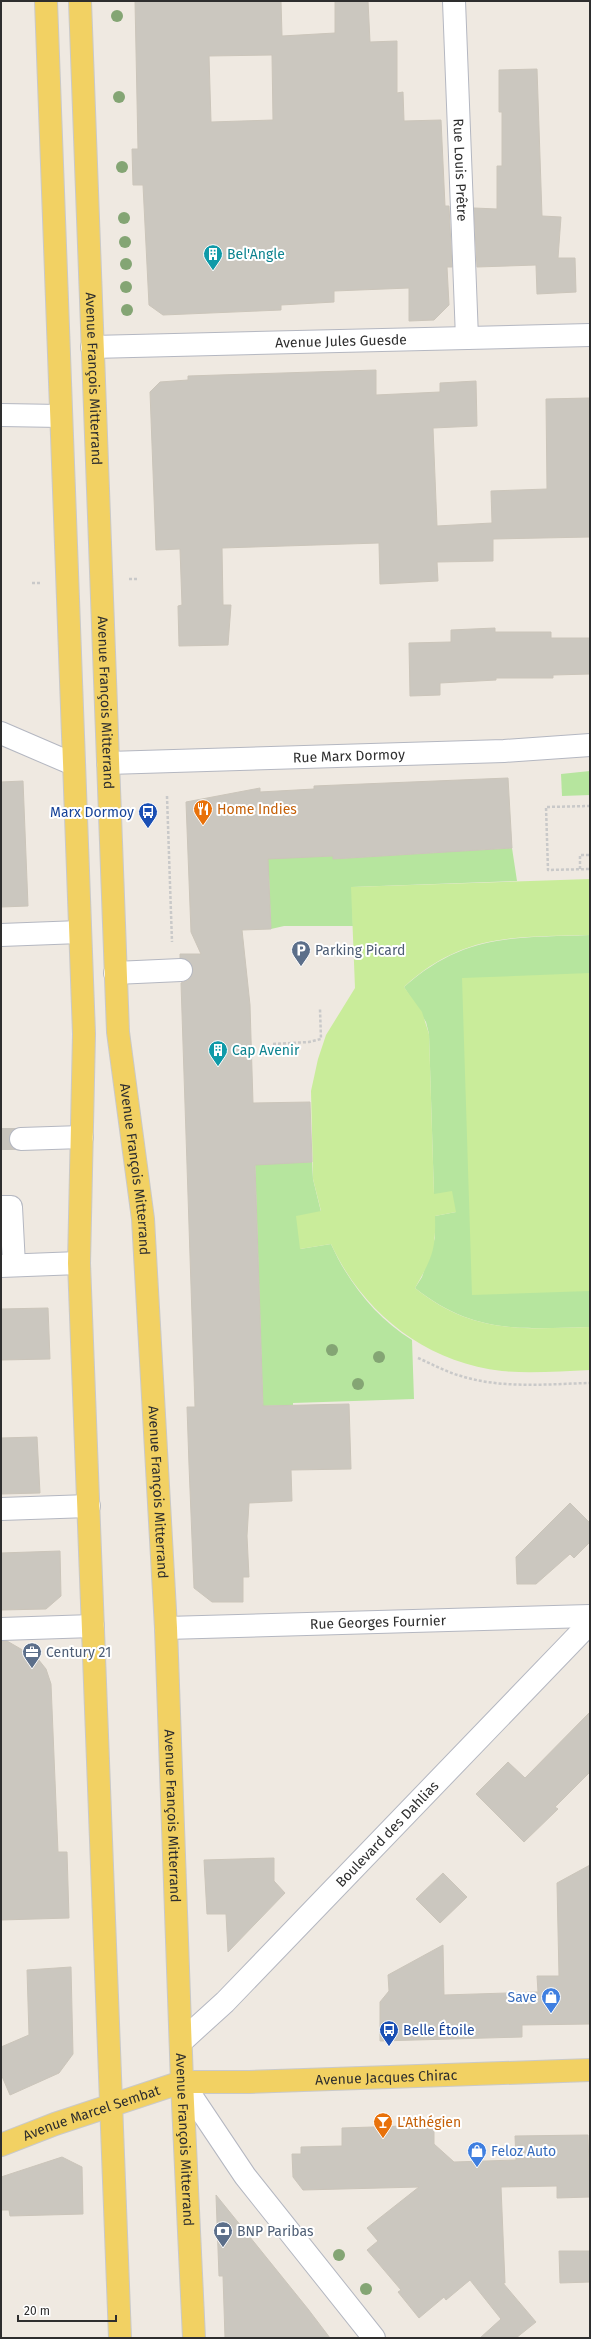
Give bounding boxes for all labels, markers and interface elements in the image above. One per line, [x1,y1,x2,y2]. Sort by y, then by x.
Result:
street label: Rue Louis Prêtre [450,118,471,222]
building icon: Bel'Angle [202,243,224,271]
place label: Bel'Angle [227,246,285,263]
street label: Avenue François Mitterrand [82,292,106,466]
street label: Avenue Jules Guesde [275,331,407,351]
street label: Avenue François Mitterrand [94,616,118,789]
street label: Rue Marx Dormoy [293,746,405,766]
restaurant icon: Home Indies [192,798,214,826]
bus stop icon: Marx Dormoy [137,801,159,829]
place label: Home Indies [217,801,297,818]
place label: Marx Dormoy [50,804,134,821]
parking icon: Parking Picard [290,939,312,967]
place label: Parking Picard [315,942,405,959]
building icon: Cap Avenir [207,1039,229,1067]
place label: Cap Avenir [232,1042,300,1059]
street label: Avenue François Mitterrand [116,1082,154,1256]
street label: Avenue François Mitterrand [145,1405,172,1579]
street label: Rue Georges Fournier [310,1612,447,1632]
office icon: Century 21 [21,1641,43,1669]
place label: Century 21 [46,1644,111,1661]
street label: Avenue François Mitterrand [161,1729,184,1903]
street label: Boulevard des Dahlias [332,1777,442,1890]
shop icon: Save [540,1986,562,2014]
place label: Save [508,1989,537,2006]
bus stop icon: Belle Étoile [378,2019,400,2047]
place label: Belle Étoile [403,2021,475,2039]
street label: Avenue François Mitterrand [172,2053,197,2227]
street label: Avenue Jacques Chirac [315,2066,458,2088]
street label: Avenue Marcel Sembat [20,2081,163,2144]
bar icon: L'Athégien [372,2111,394,2139]
place label: L'Athégien [397,2114,461,2131]
shop icon: Feloz Auto [466,2140,488,2168]
place label: Feloz Auto [491,2143,556,2160]
bank icon: BNP Paribas [212,2220,234,2248]
place label: BNP Paribas [237,2223,314,2240]
scale bar [18,2297,116,2323]
text: 20 m [24,2304,50,2318]

